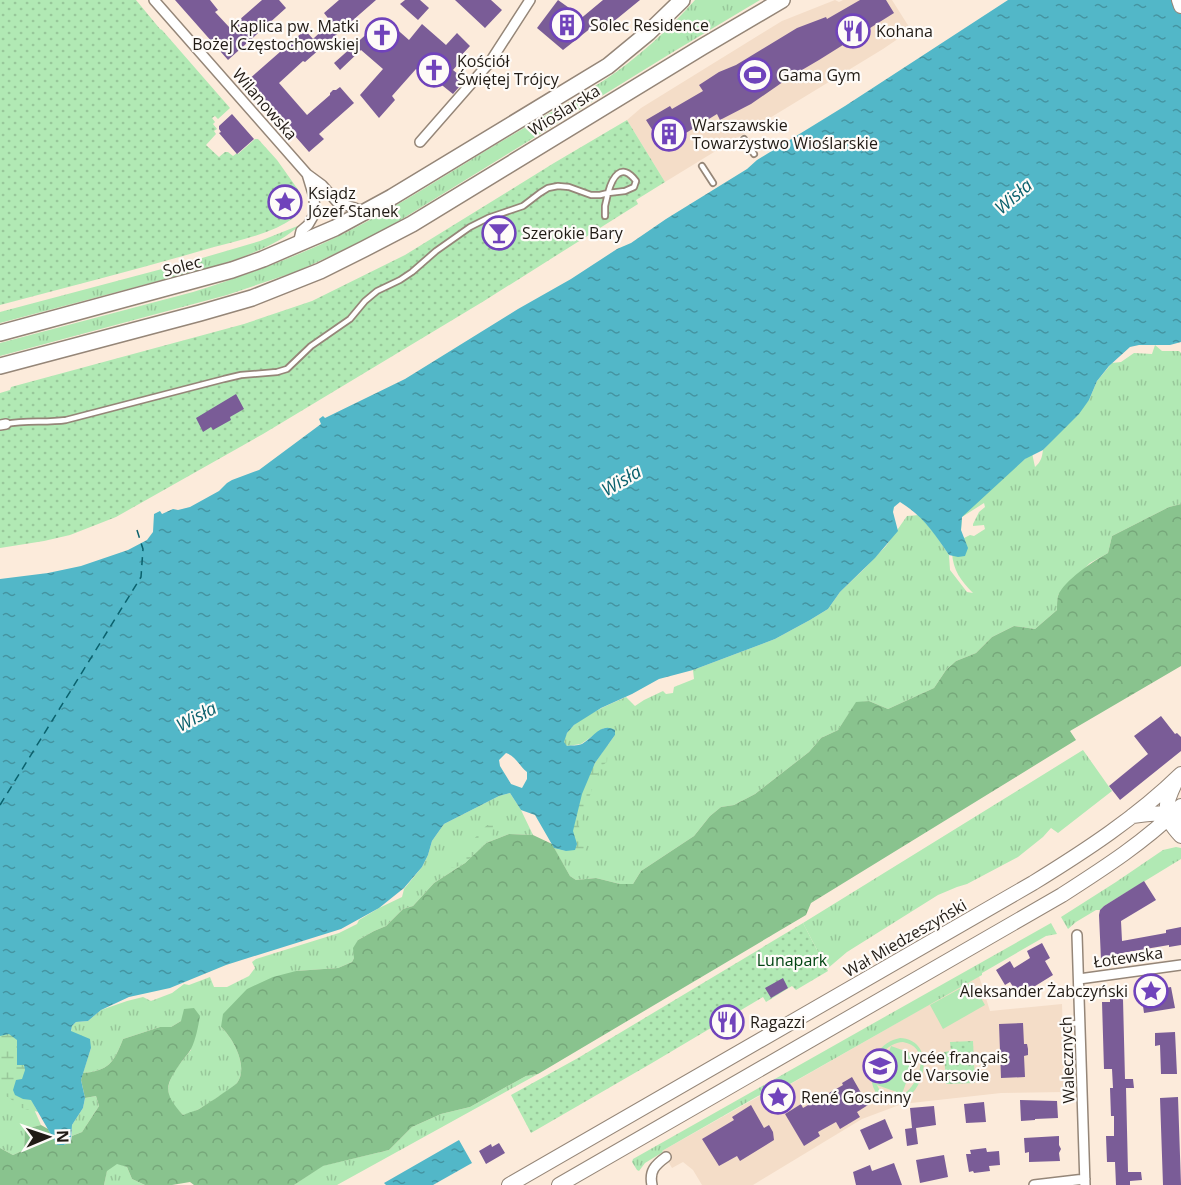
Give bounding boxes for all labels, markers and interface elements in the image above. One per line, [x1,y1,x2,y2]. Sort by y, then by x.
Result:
building icon: Solec Residence [549,7,585,43]
restaurant icon: Kohana [835,13,871,49]
place label: Solec Residence [590,14,709,36]
place label: Kaplica pw. Matki Bożej Częstochowskiej [192,15,359,55]
church icon: Kaplica pw. Matki Bożej Częstochowskiej [364,17,400,53]
place label: Kohana [876,20,933,42]
place label: Kościół Świętej Trójcy [457,50,560,90]
church icon: Kościół Świętej Trójcy [416,52,452,88]
sports icon: Gama Gym [737,57,773,93]
street label: Wilanowska [228,63,302,145]
place label: Gama Gym [778,64,861,86]
street label: Wioślarska [524,79,604,141]
place label: Warszawskie Towarzystwo Wioślarskie [692,114,878,154]
building icon: Warszawskie Towarzystwo Wioślarskie [651,116,687,152]
water label: Wisła [989,173,1037,219]
place label: Ksiądz Józef Stanek [306,182,399,222]
place icon: Ksiądz Józef Stanek [267,184,303,220]
bar icon: Szerokie Bary [481,215,517,251]
place label: Szerokie Bary [522,222,624,244]
street label: Solec [160,250,204,282]
water label: Wisła [597,459,645,501]
water label: Wisła [172,695,220,737]
street label: Wał Miedzeszyński [839,894,971,982]
street label: Łotewska [1092,941,1164,973]
park label: Lunapark [757,949,828,971]
place icon: Aleksander Żabczyński [1133,973,1169,1009]
place label: Aleksander Żabczyński [960,980,1128,1002]
restaurant icon: Ragazzi [709,1004,745,1040]
place label: Ragazzi [750,1011,805,1033]
street label: Walecznych [1054,1016,1080,1104]
place label: Lycée français de Varsovie [903,1046,1008,1086]
school or university icon: Lycée français de Varsovie [862,1048,898,1084]
place icon: René Goscinny [760,1079,796,1115]
place label: René Goscinny [801,1086,912,1108]
north arrow [18,1107,78,1167]
text: N [52,1130,74,1143]

